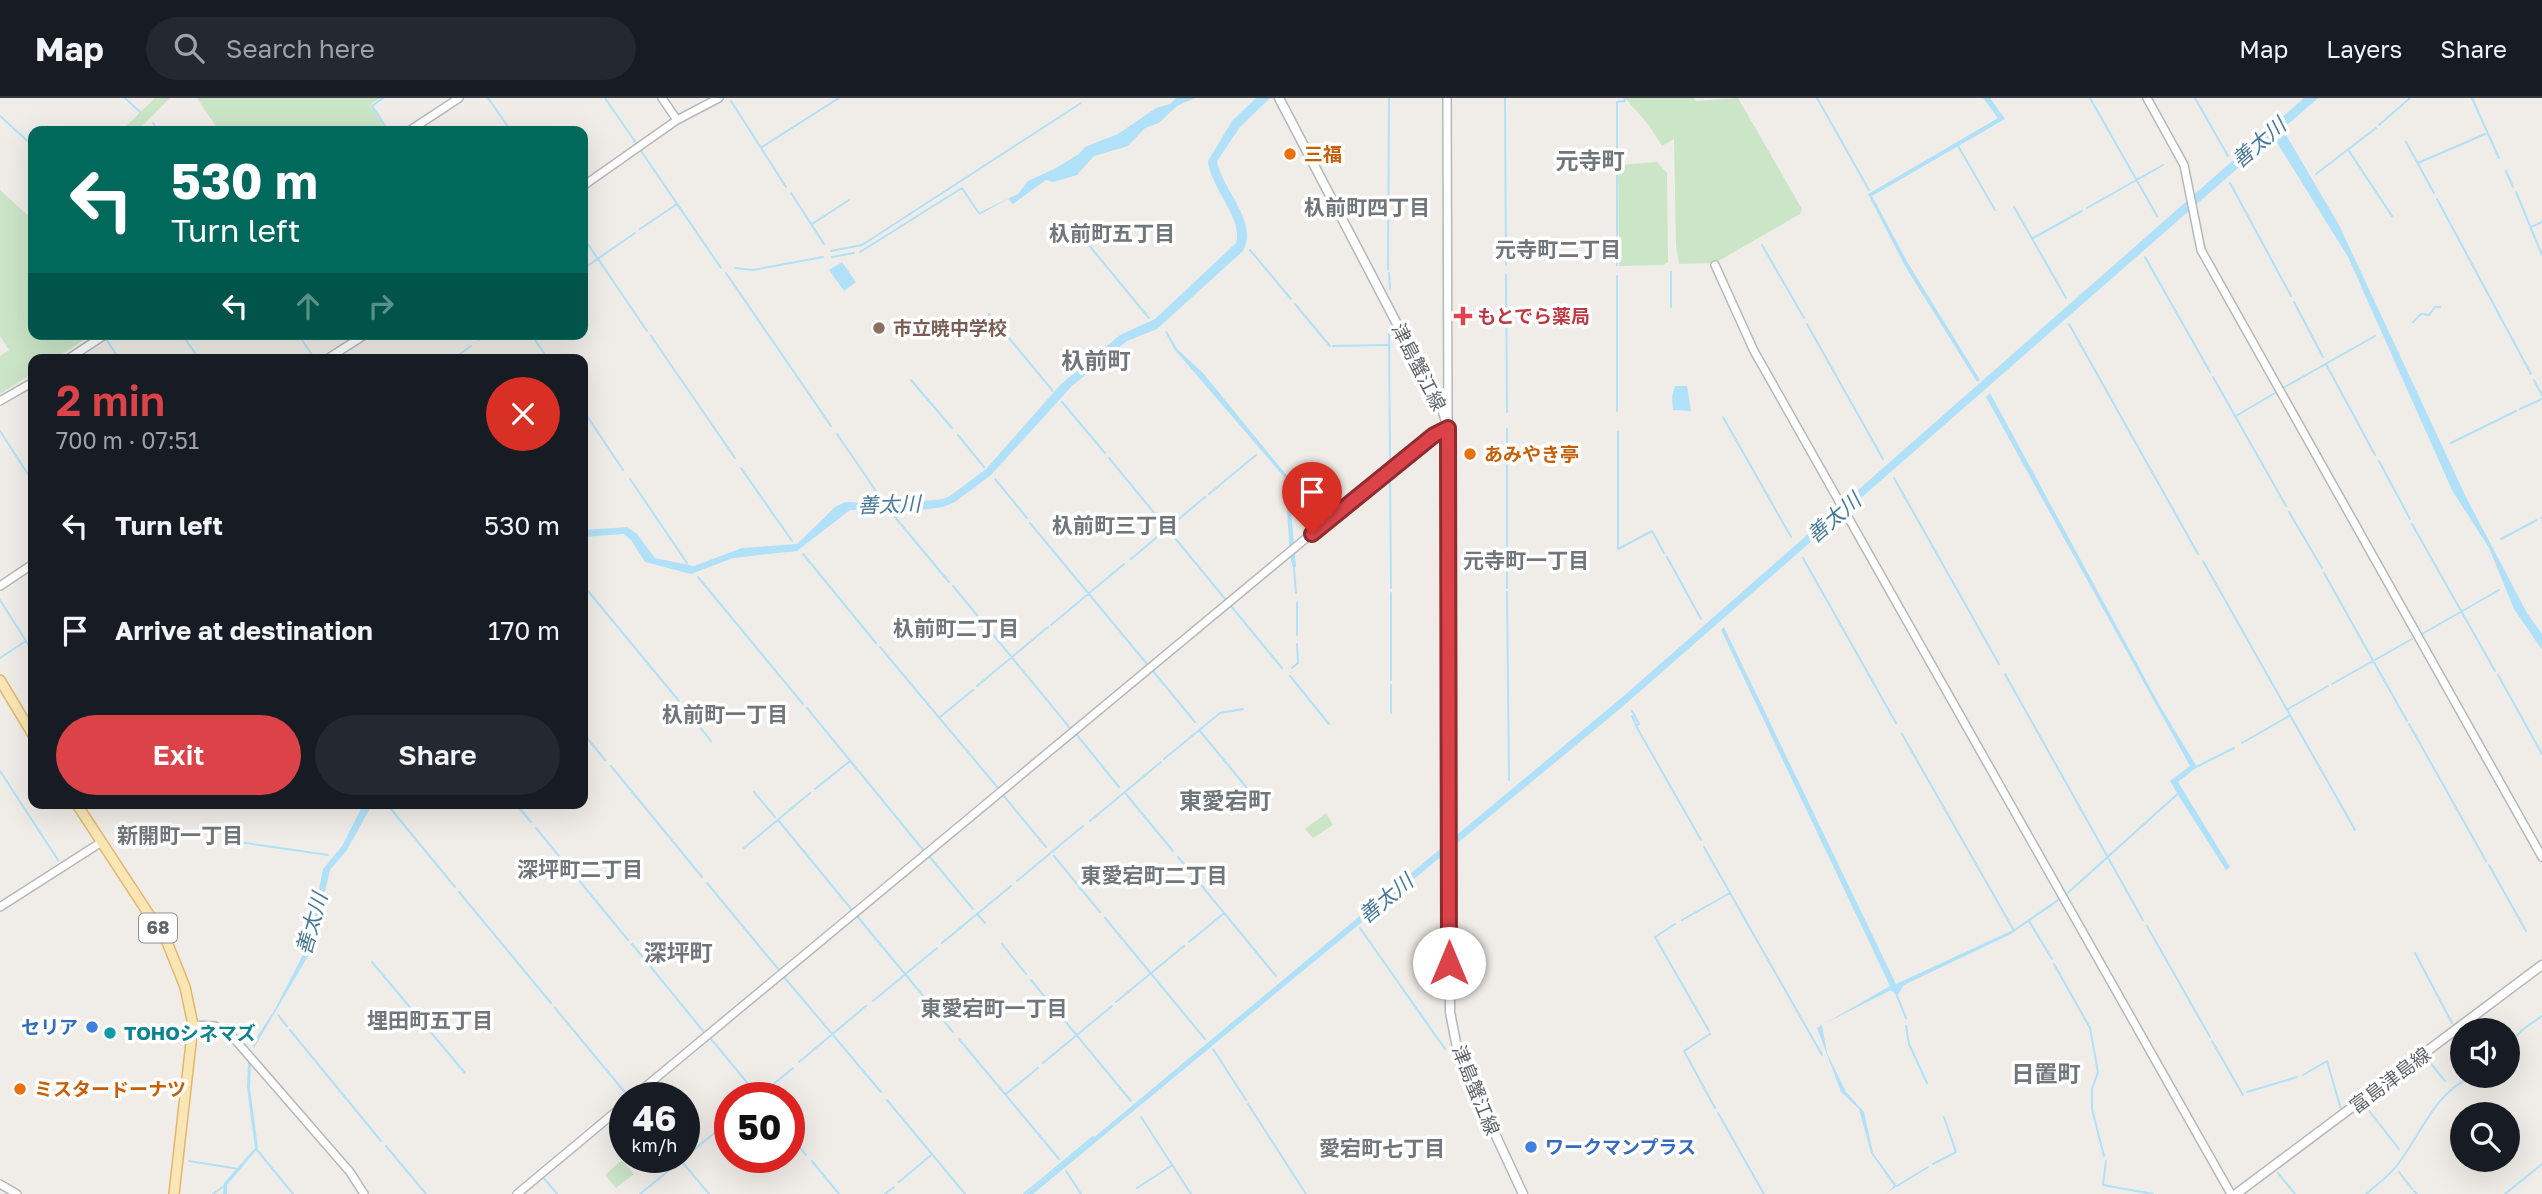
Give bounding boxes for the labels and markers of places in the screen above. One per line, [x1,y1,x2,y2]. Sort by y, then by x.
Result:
place label: 三福 [1304,142,1342,165]
marker: 三福 [1282,146,1298,162]
place label: もとでら薬局 [1477,304,1590,327]
marker: もとでら薬局 [1455,308,1471,324]
place label: 市立暁中学校 [893,316,1007,339]
marker: 市立暁中学校 [871,320,887,336]
place label: あみやき亭 [1484,442,1579,465]
marker: あみやき亭 [1462,446,1478,462]
pin [1282,462,1342,534]
place label: セリア [21,1015,78,1038]
marker: セリア [84,1019,100,1035]
place label: TOHOシネマズ [124,1021,256,1044]
marker: TOHOシネマズ [102,1025,118,1041]
place label: ミスタードーナツ [34,1077,186,1100]
marker: ミスタードーナツ [12,1081,28,1097]
place label: ワークマンプラス [1545,1135,1696,1158]
marker: ワークマンプラス [1523,1139,1539,1155]

